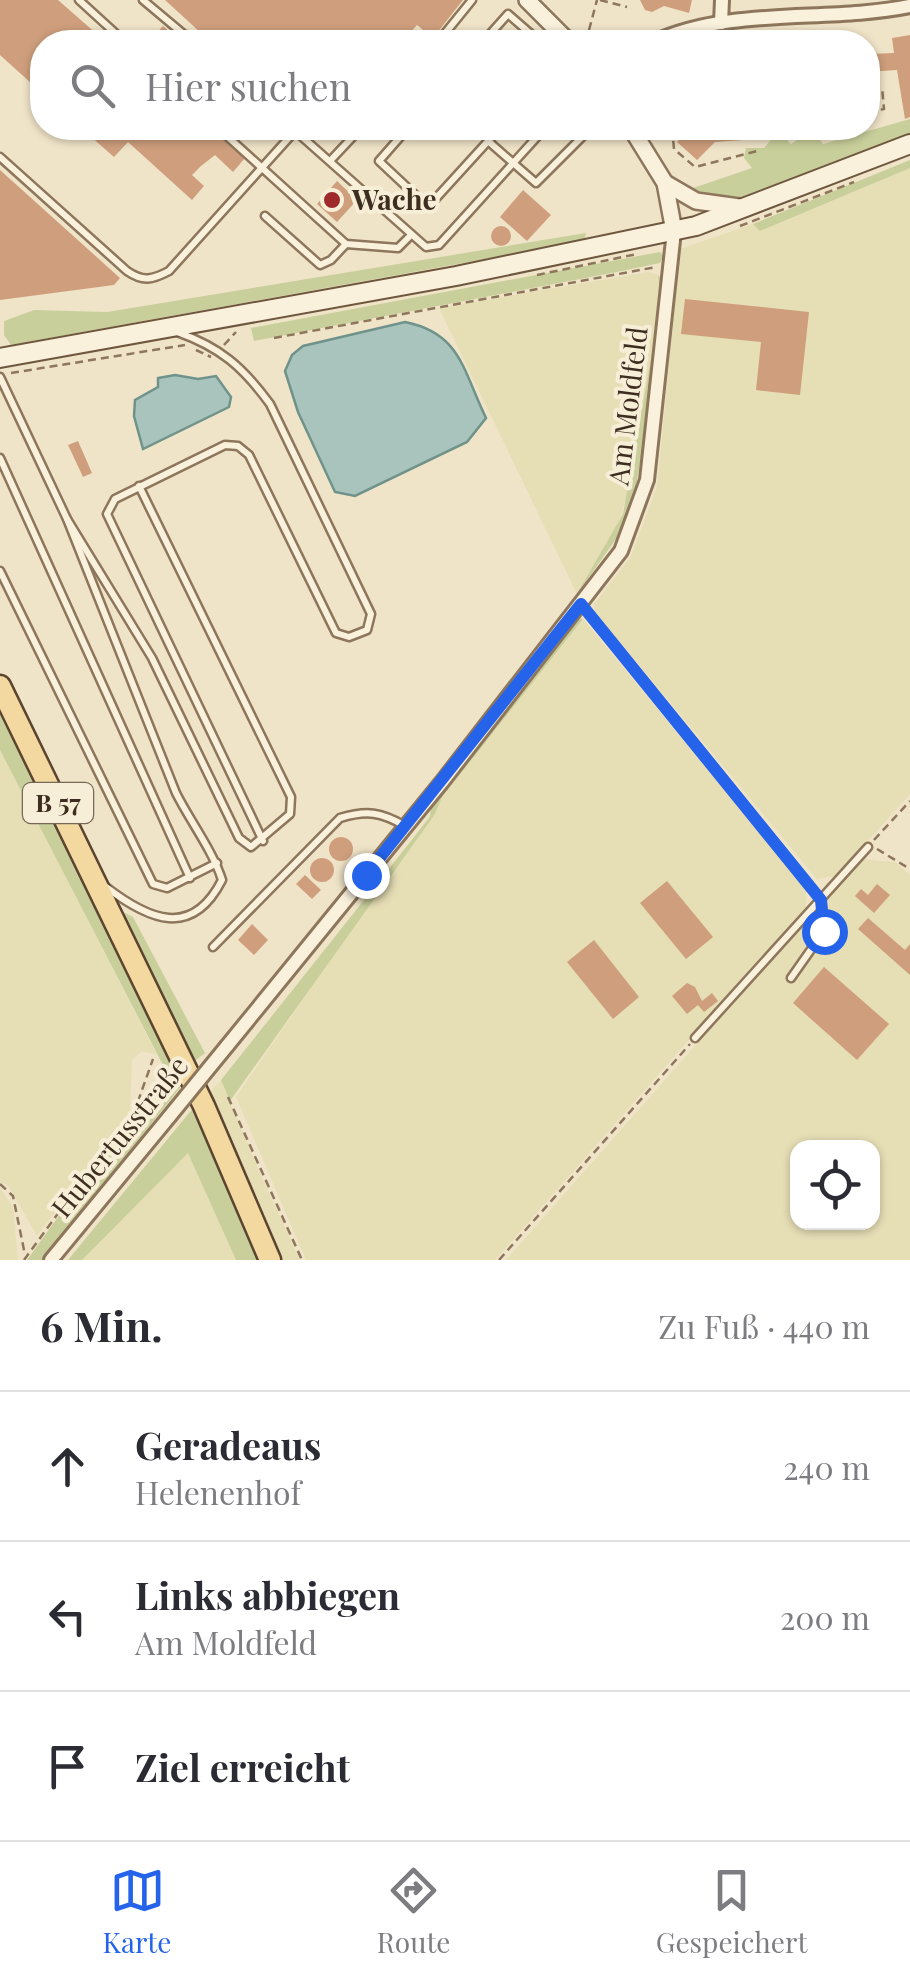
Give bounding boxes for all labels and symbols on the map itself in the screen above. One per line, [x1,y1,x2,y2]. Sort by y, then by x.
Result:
place label: Wache [351,180,437,217]
marker: Wache [321,189,343,211]
street label: Am Moldfeld [598,324,655,488]
road number: B 57 [23,783,93,823]
route end [344,853,390,899]
route start [802,909,848,955]
street label: Hubertusstraße [42,1048,195,1224]

